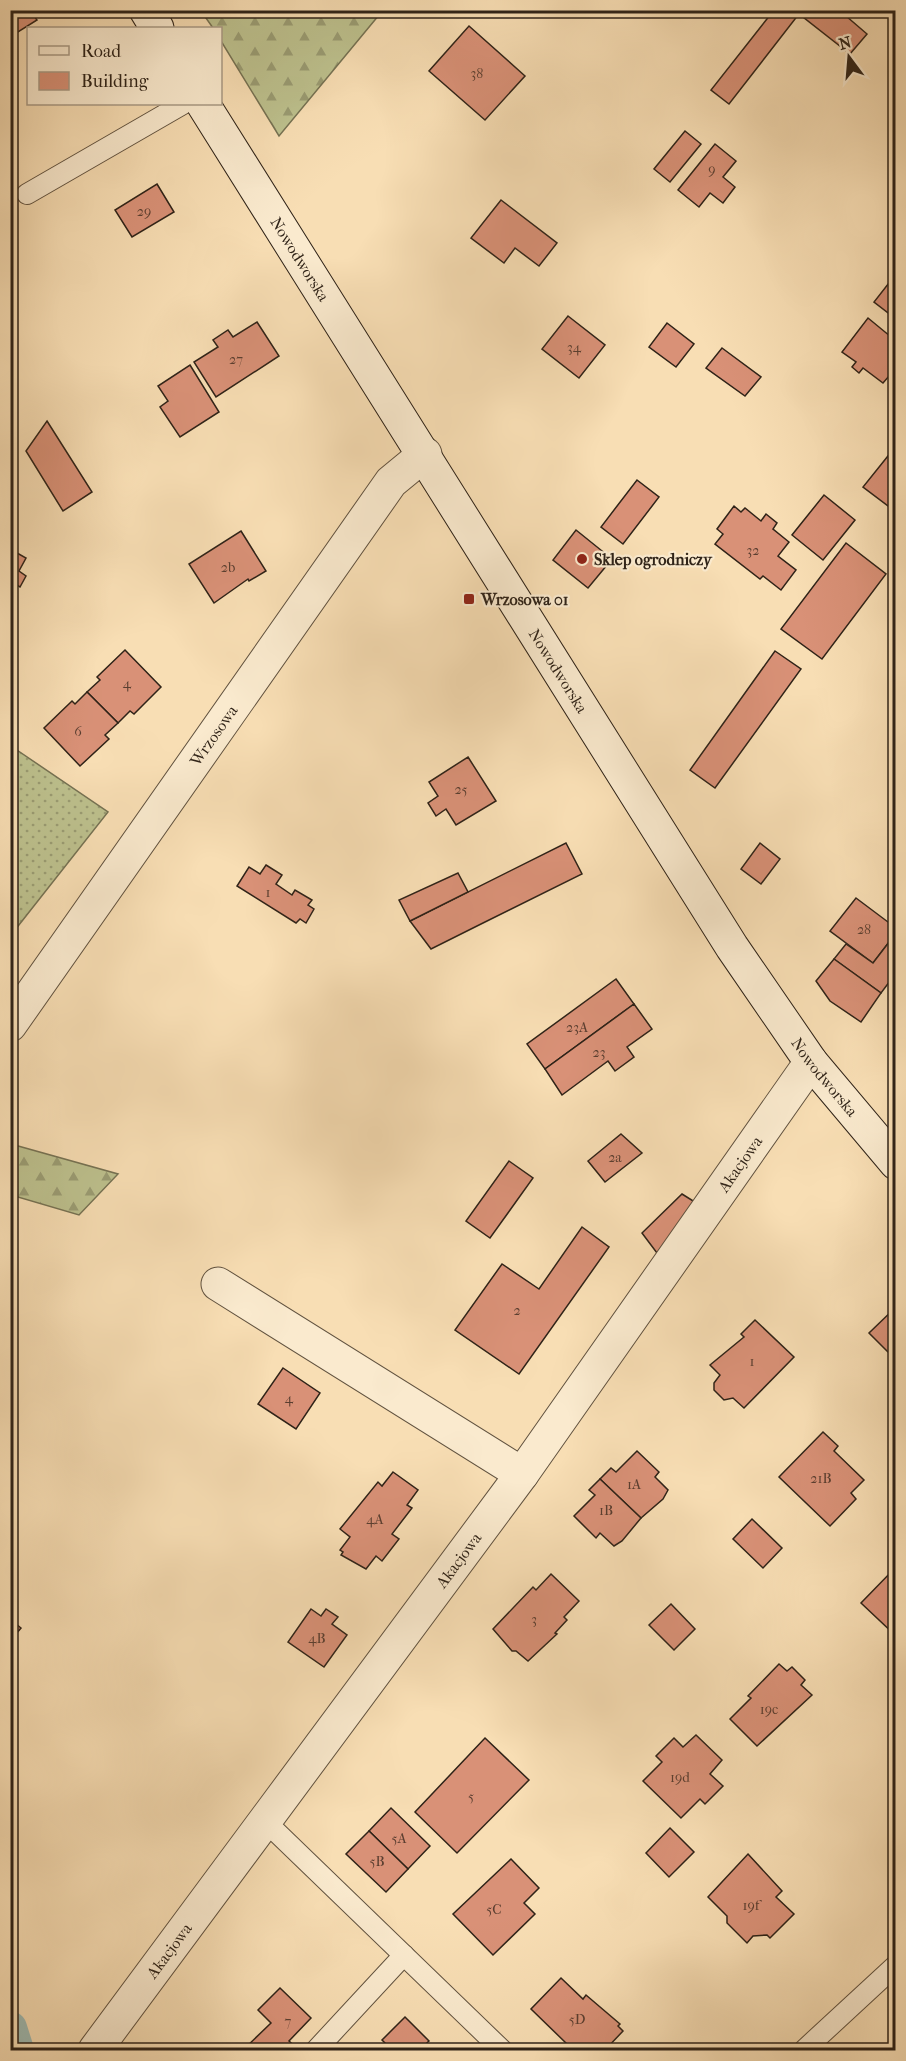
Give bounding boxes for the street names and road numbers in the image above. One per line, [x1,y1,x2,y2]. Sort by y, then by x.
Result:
street label: Nowodworska [267,213,334,305]
street label: Nowodworska [525,625,592,717]
street label: Wrzosowa [185,701,241,770]
street label: Nowodworska [787,1034,863,1121]
street label: Akacjowa [713,1132,766,1196]
street label: Akacjowa [431,1528,485,1592]
street label: Akacjowa [142,1919,196,1983]

